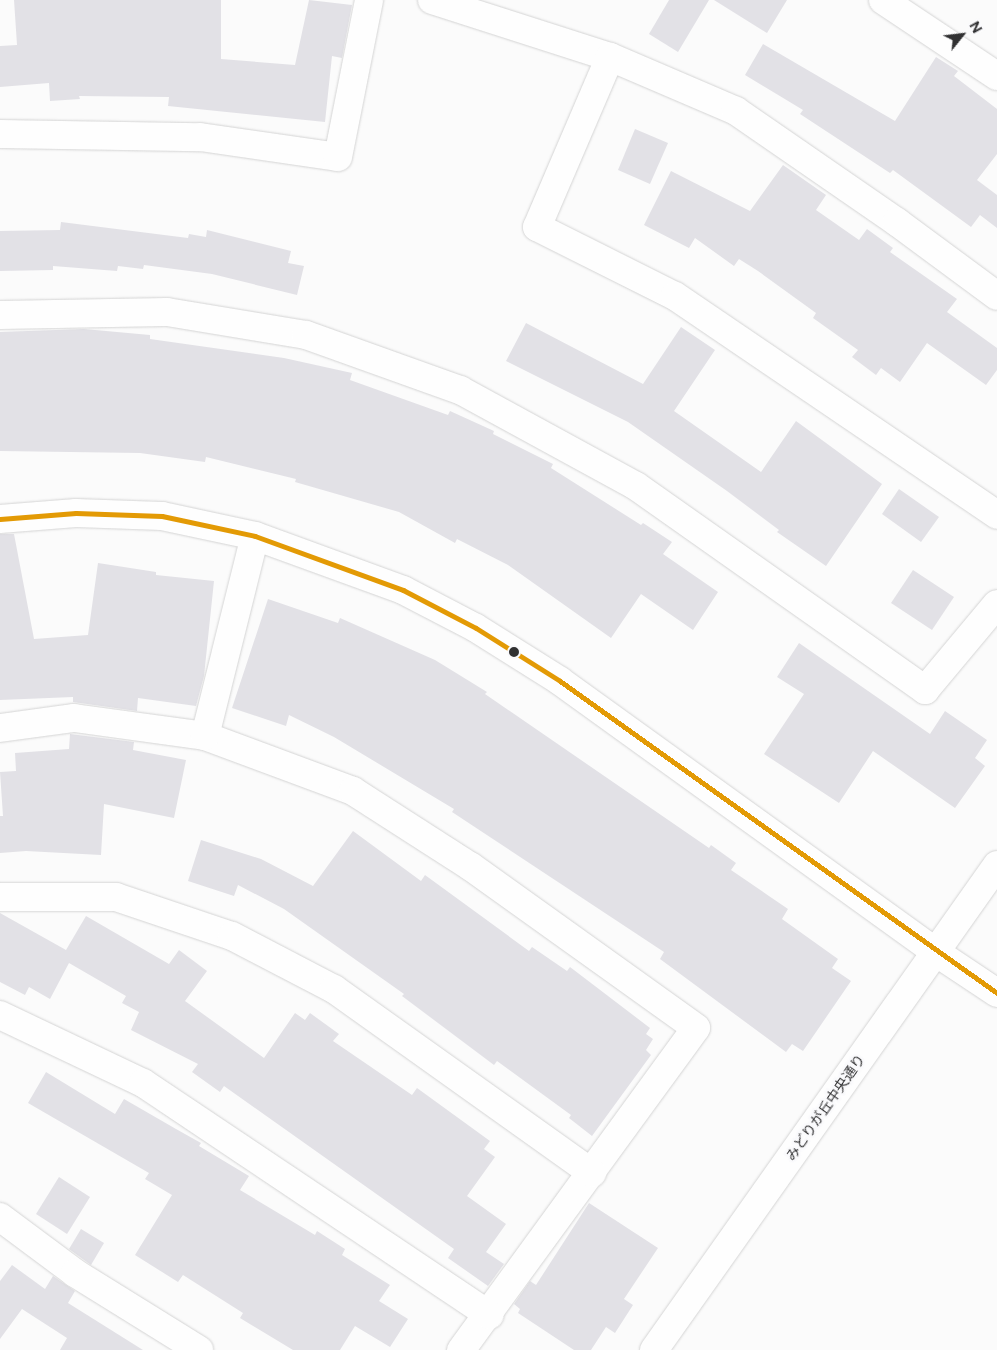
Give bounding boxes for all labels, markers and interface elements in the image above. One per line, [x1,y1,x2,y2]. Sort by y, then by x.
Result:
north arrow [937,10,987,60]
text: N [965,19,986,36]
unlabelled marker [509,647,519,657]
street label: みどりが丘中央通り [783,1052,869,1164]

